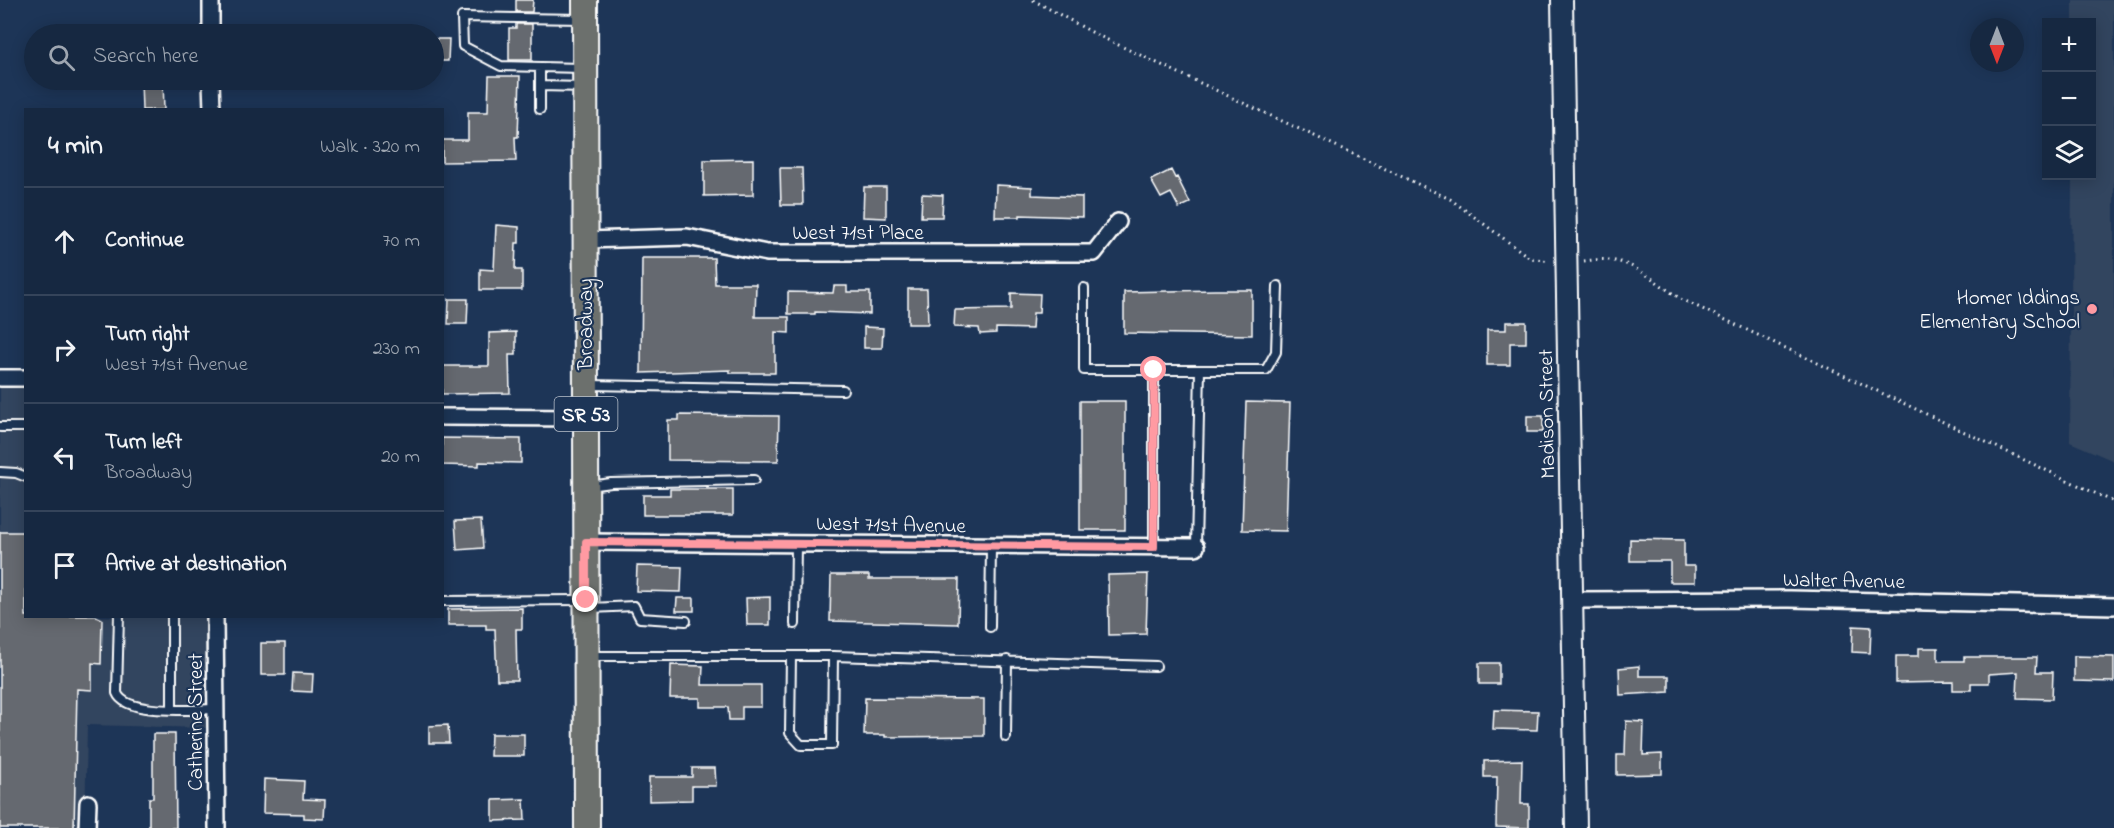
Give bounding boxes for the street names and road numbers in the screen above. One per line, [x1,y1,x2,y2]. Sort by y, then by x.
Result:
street label: West 71st Place [792,219,924,249]
street label: Broadway [572,278,604,371]
street label: Madison Street [1532,349,1564,479]
road number: SR 53 [554,397,618,431]
street label: West 71st Avenue [816,510,967,542]
street label: Walter Avenue [1783,566,1906,598]
street label: Catherine Street [182,653,212,791]

